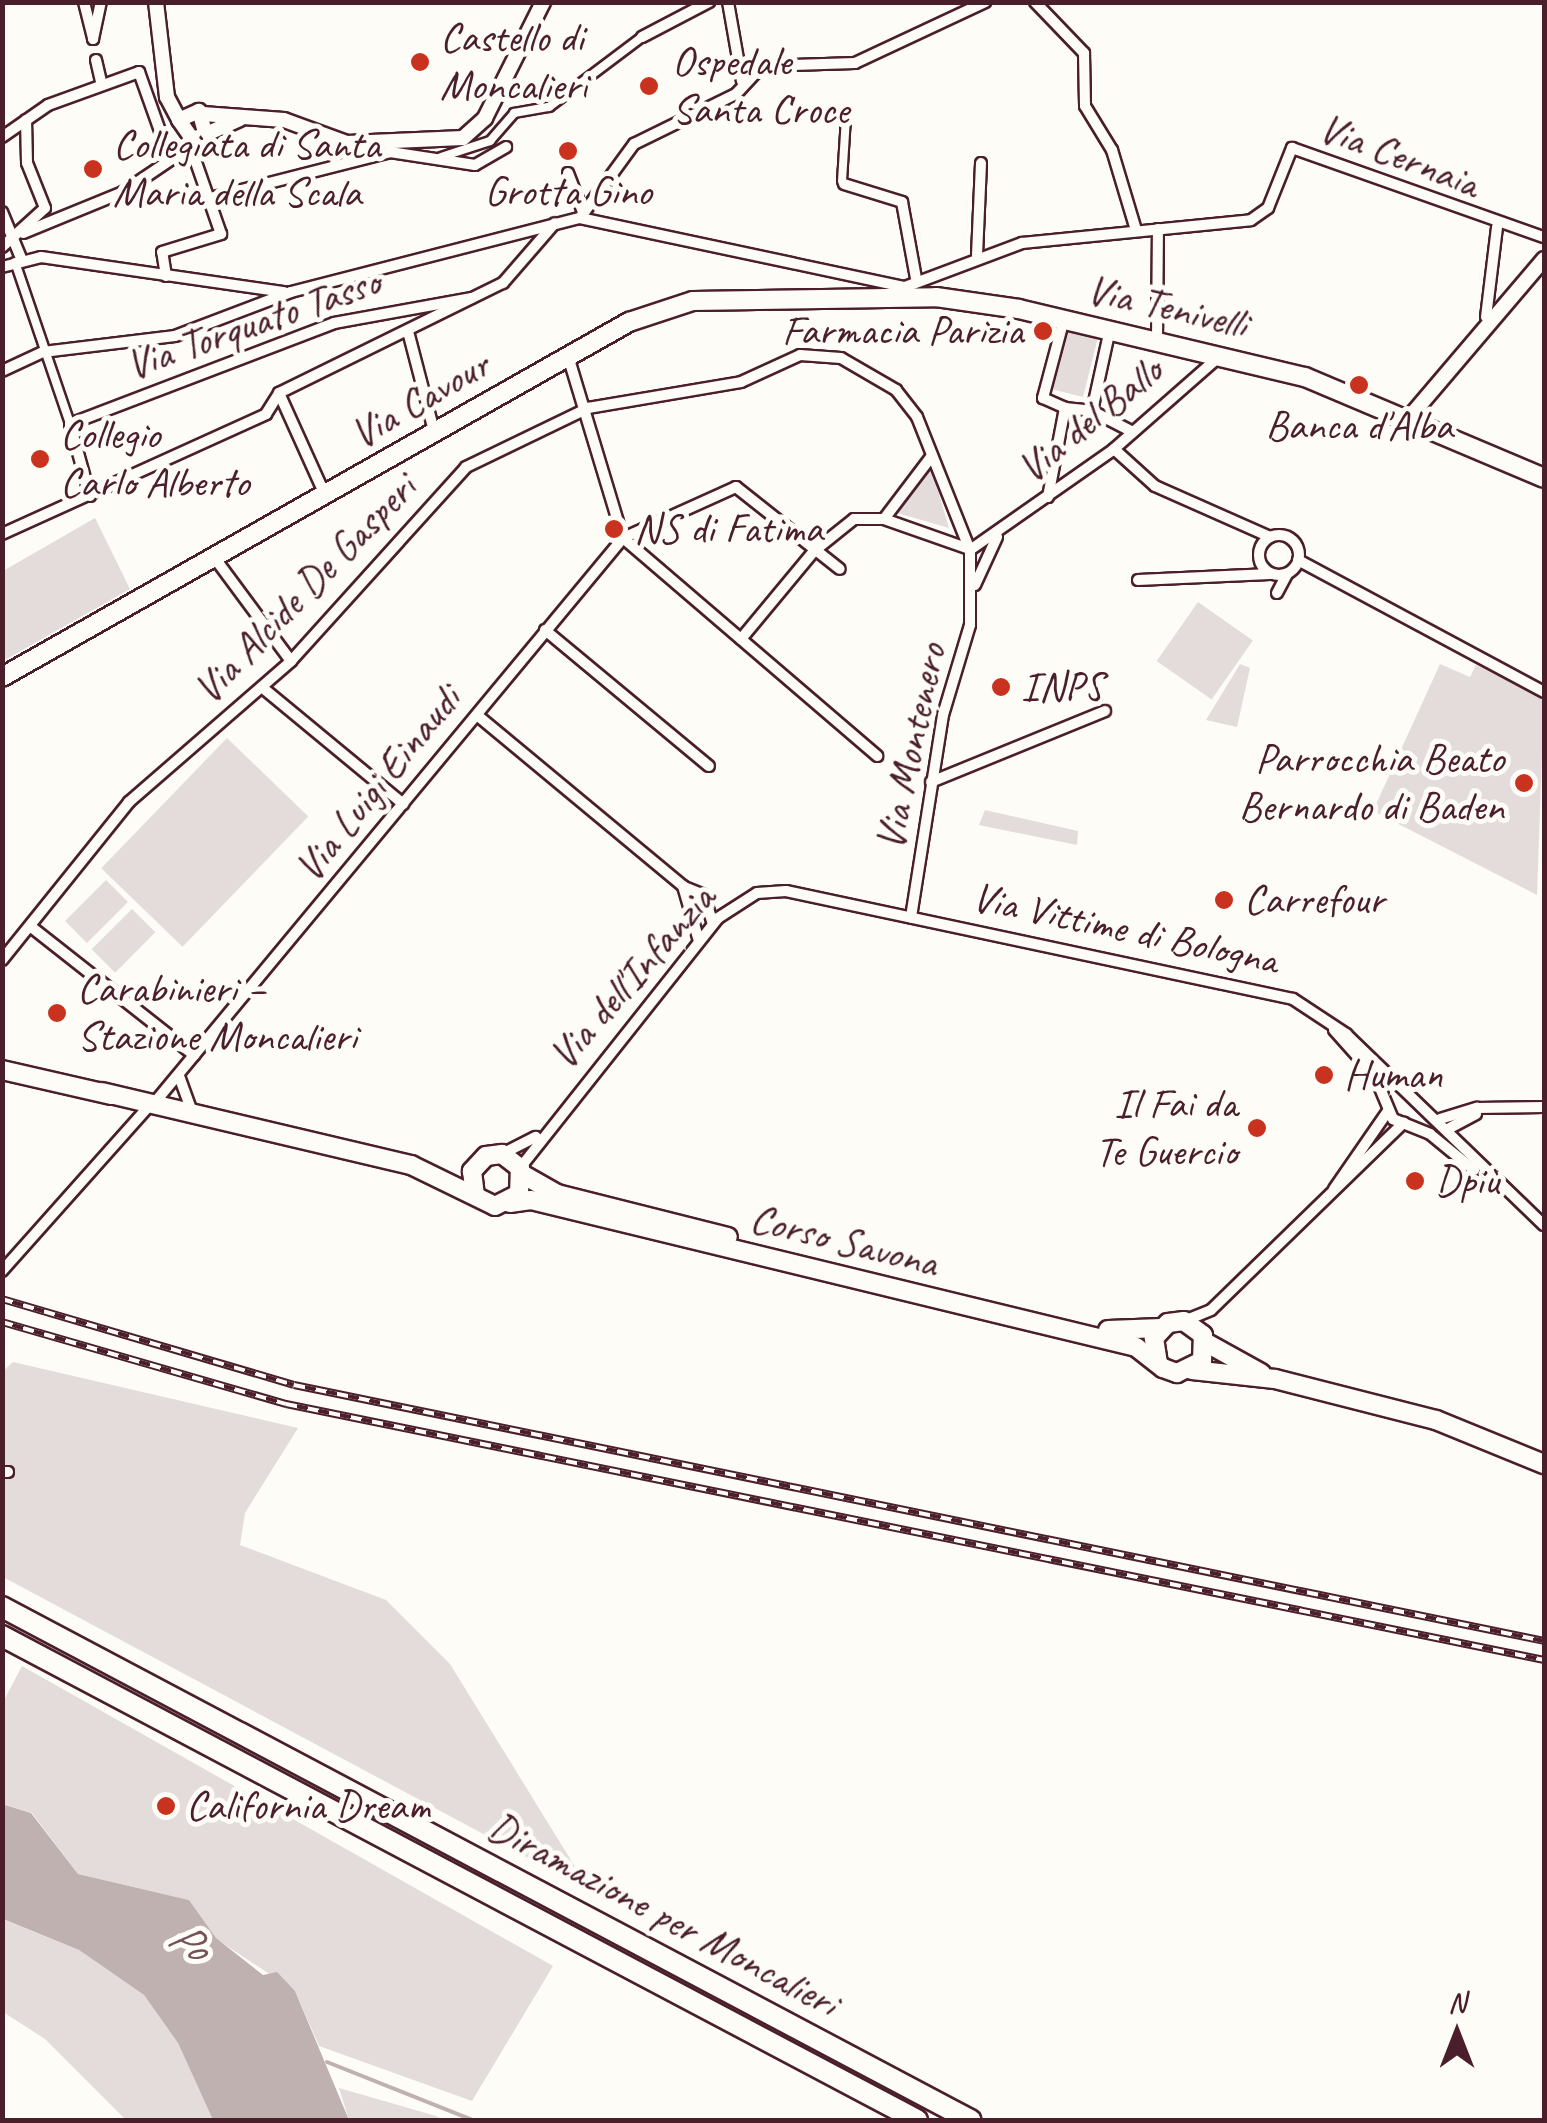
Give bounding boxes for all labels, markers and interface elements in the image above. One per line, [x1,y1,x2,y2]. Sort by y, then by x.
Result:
place label: Castello di Moncalieri [440,13,587,111]
place label: Ospedale Santa Croce [672,37,848,136]
marker: Castello di Moncalieri [409,51,431,73]
marker: Ospedale Santa Croce [636,73,662,99]
street label: Via Cernaia [1312,103,1486,209]
place label: Collegiata di Santa Maria della Scala [113,120,380,218]
marker: Grotta Gino [557,140,579,162]
marker: Collegiata di Santa Maria della Scala [82,158,104,180]
place label: Grotta Gino [484,167,652,217]
street label: Via Torquato Tasso [119,257,387,391]
street label: Via Tenivelli [1083,264,1251,350]
place label: Farmacia Parizia [779,306,1023,356]
marker: Farmacia Parizia [1032,320,1054,342]
street label: Via Cavour [342,340,498,460]
street label: Via del Ballo [1007,346,1173,494]
marker: Banca d'Alba [1348,374,1370,396]
place label: Banca d'Alba [1265,401,1453,451]
place label: Collegio Carlo Alberto [60,410,249,508]
marker: Collegio Carlo Alberto [29,448,51,470]
street label: Via Alcide De Gasperi [182,463,428,715]
place label: NS di Fatima [634,504,825,554]
marker: NS di Fatima [603,518,625,540]
street label: Via Montenero [865,639,957,855]
place label: INPS [1021,662,1103,712]
marker: INPS [990,676,1012,698]
street label: Via Luigi Einaudi [285,677,471,891]
place label: Parrocchia Beato Bernardo di Baden [1237,734,1504,832]
marker: Parrocchia Beato Bernardo di Baden [1513,772,1535,794]
street label: Via Vittime di Bologna [968,872,1282,986]
street label: Via dell'Infanzia [538,875,726,1079]
place label: Carrefour [1244,875,1384,925]
marker: Carrefour [1213,889,1235,911]
place label: Carabinieri – Stazione Moncalieri [77,964,356,1062]
marker: Carabinieri – Stazione Moncalieri [46,1002,68,1024]
place label: Human [1344,1050,1442,1100]
marker: Human [1313,1064,1335,1086]
place label: Il Fai da Te Guercio [1096,1079,1237,1178]
marker: Il Fai da Te Guercio [1246,1117,1268,1139]
place label: Dpiù [1435,1156,1499,1206]
marker: Dpiù [1404,1170,1426,1192]
street label: Corso Savona [745,1193,943,1289]
place label: California Dream [186,1781,431,1831]
marker: California Dream [155,1795,177,1817]
street label: Diramazione per Moncalieri [480,1802,846,2028]
water label: Po [159,1909,219,1973]
north arrow [1407,1983,1507,2083]
text: N [1448,1985,1466,2020]

